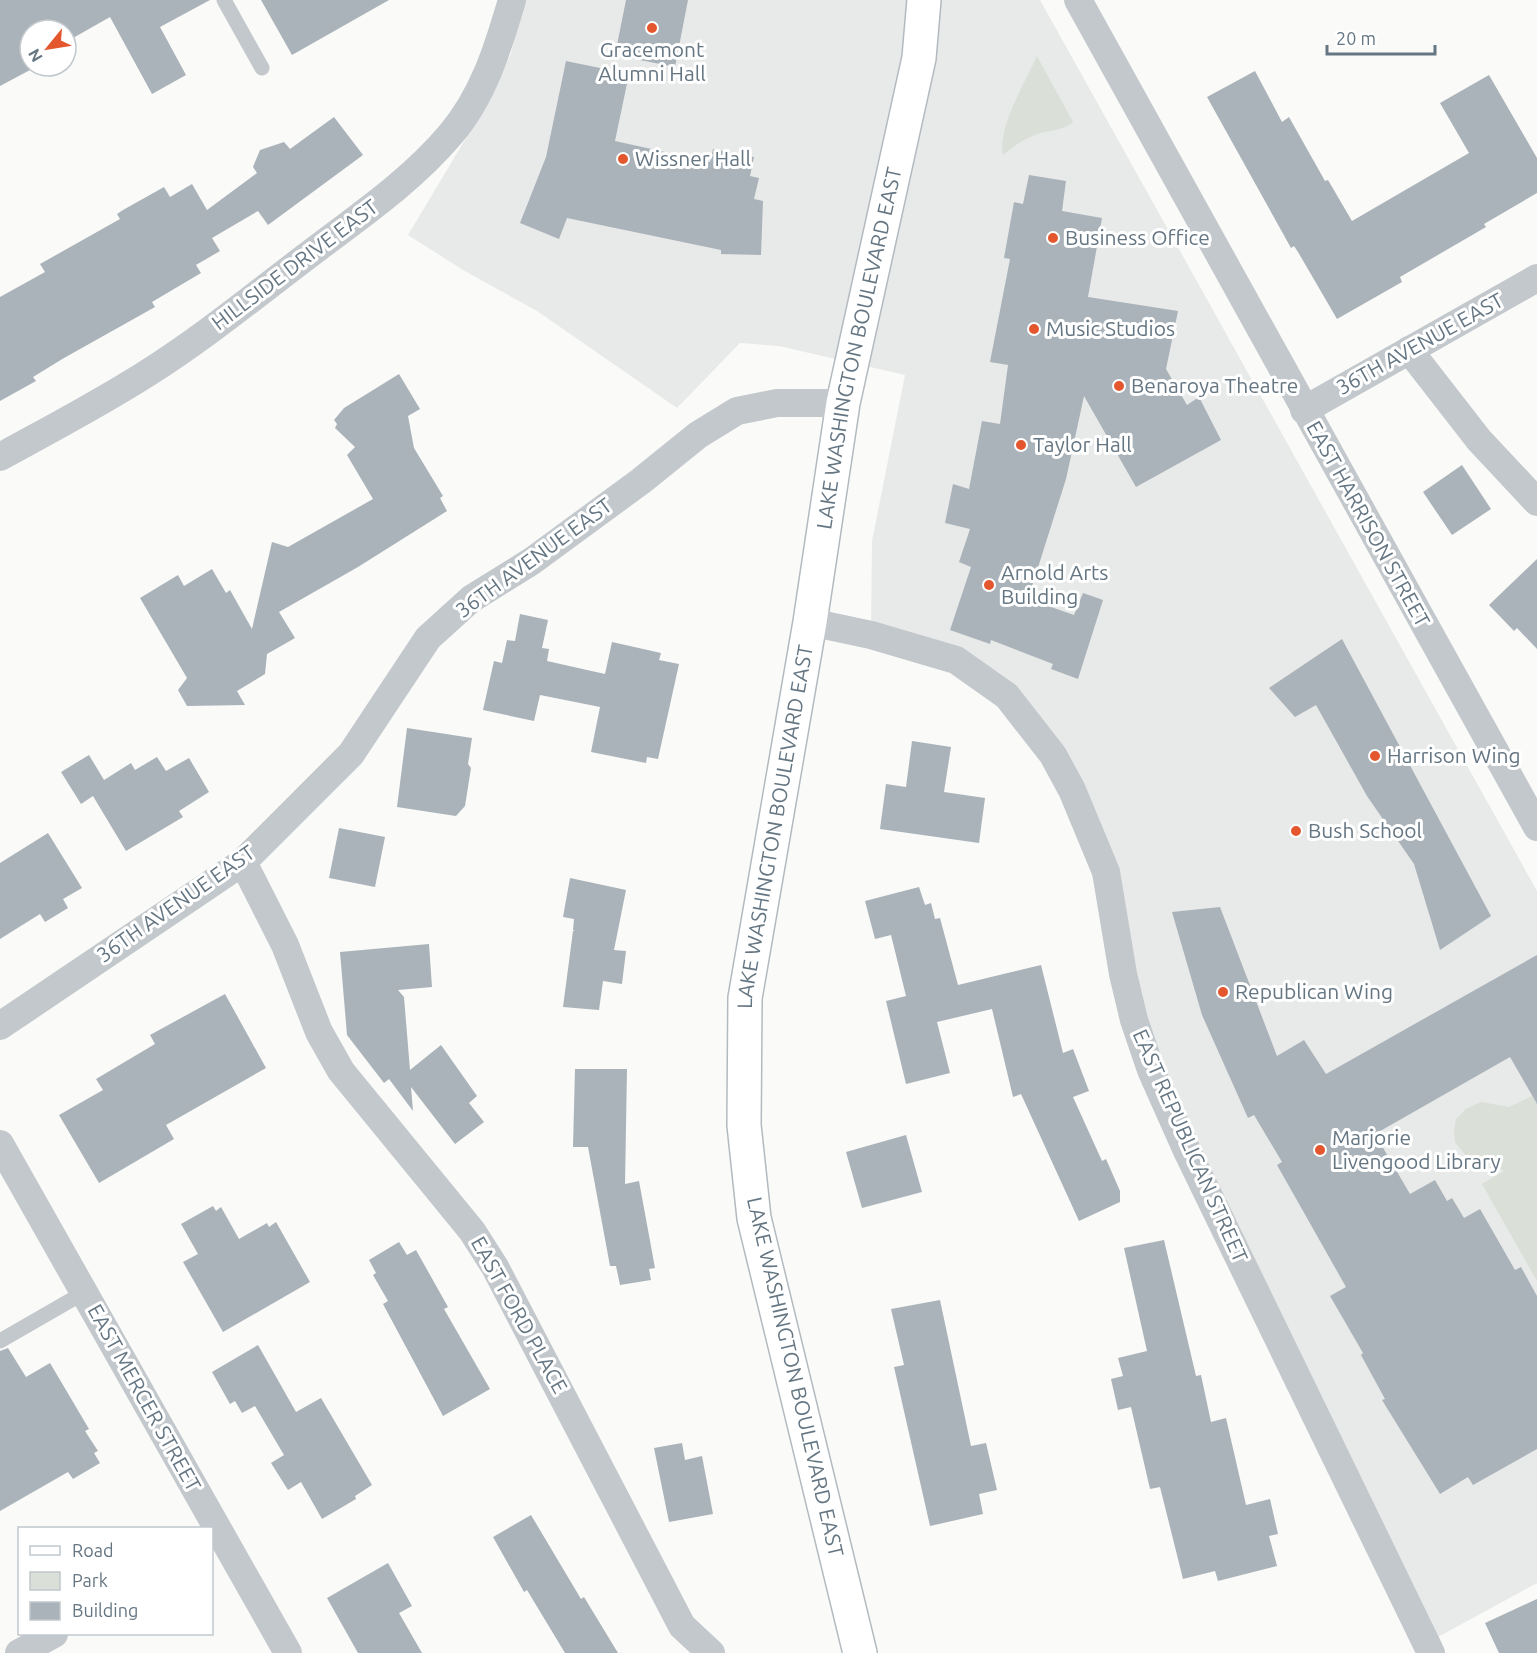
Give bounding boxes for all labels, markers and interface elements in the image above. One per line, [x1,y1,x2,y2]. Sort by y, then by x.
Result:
north arrow [18,18,78,78]
scale bar [1327,18,1435,56]
marker: Gracemont Alumni Hall [645,21,659,35]
text: 20 m [1336,28,1376,48]
place label: Gracemont Alumni Hall [598,37,706,85]
text: N [24,46,46,65]
place label: Wissner Hall [635,146,751,170]
marker: Wissner Hall [616,152,630,166]
street label: LAKE WASHINGTON BOULEVARD EAST [811,164,906,531]
street label: HILLSIDE DRIVE EAST [207,194,382,334]
place label: Business Office [1065,225,1210,249]
marker: Business Office [1046,231,1060,245]
street label: 36TH AVENUE EAST [1332,287,1507,399]
place label: Music Studios [1046,316,1175,340]
marker: Music Studios [1027,322,1041,336]
place label: Benaroya Theatre [1131,373,1298,397]
marker: Benaroya Theatre [1112,379,1126,393]
street label: EAST HARRISON STREET [1302,416,1436,631]
place label: Taylor Hall [1033,432,1132,456]
marker: Taylor Hall [1014,438,1028,452]
street label: 36TH AVENUE EAST [451,492,616,622]
place label: Arnold Arts Building [1001,560,1108,608]
marker: Arnold Arts Building [982,578,996,592]
street label: LAKE WASHINGTON BOULEVARD EAST [732,643,817,1009]
place label: Harrison Wing [1387,743,1521,767]
marker: Harrison Wing [1368,749,1382,763]
place label: Bush School [1308,818,1422,842]
marker: Bush School [1289,824,1303,838]
street label: 36TH AVENUE EAST [92,840,259,967]
place label: Republican Wing [1235,979,1393,1003]
marker: Republican Wing [1216,985,1230,999]
street label: EAST REPUBLICAN STREET [1129,1025,1253,1266]
place label: Marjorie Livengood Library [1332,1125,1501,1173]
marker: Marjorie Livengood Library [1313,1143,1327,1157]
street label: LAKE WASHINGTON BOULEVARD EAST [743,1194,849,1559]
street label: EAST FORD PLACE [467,1232,573,1397]
street label: EAST MERCER STREET [83,1300,206,1495]
legend [18,1527,213,1635]
text: Road [72,1540,114,1560]
text: Park [72,1570,108,1590]
text: Building [72,1600,138,1620]

